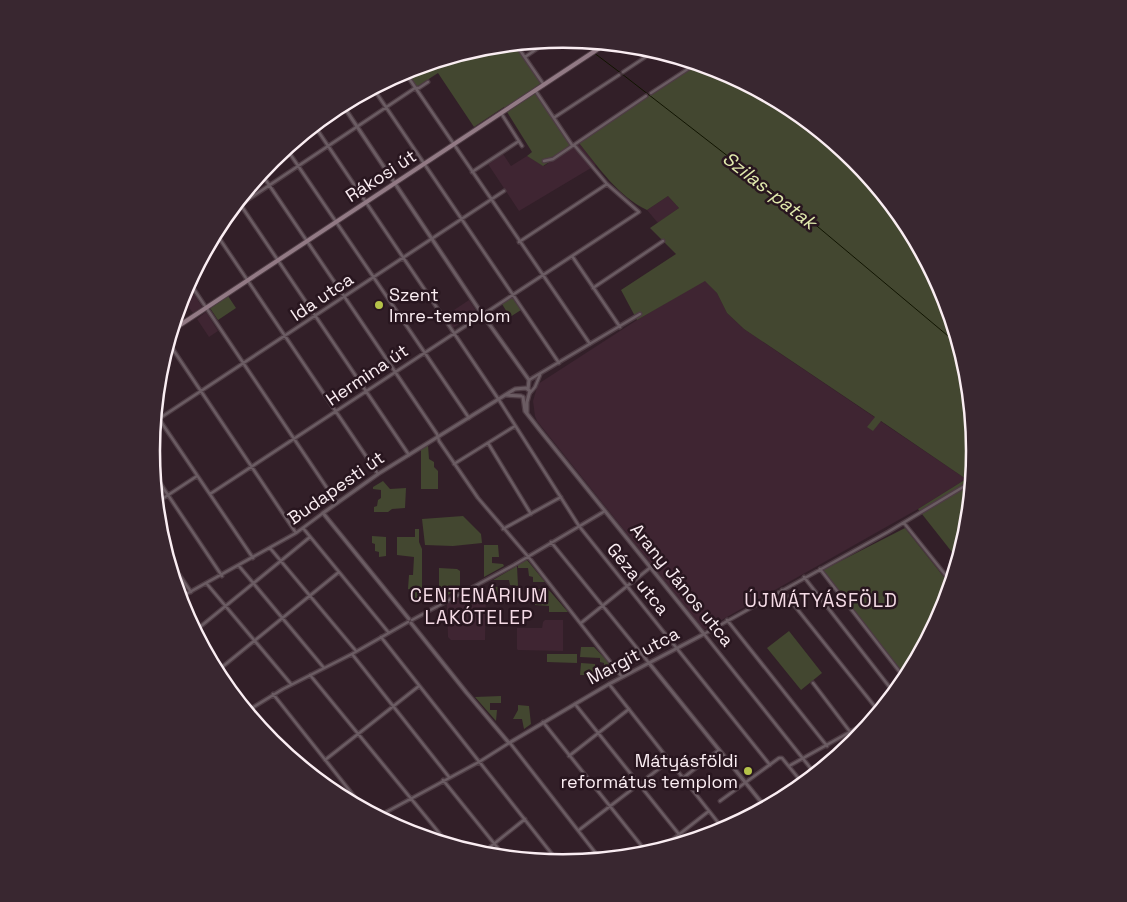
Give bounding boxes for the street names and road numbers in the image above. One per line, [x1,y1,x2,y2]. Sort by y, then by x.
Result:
street label: Rákosi út [341,144,420,207]
street label: Ida utca [286,267,358,326]
street label: Hermina út [321,339,412,411]
street label: Budapesti út [283,446,389,529]
street label: Arany János utca [626,519,739,651]
street label: Géza utca [602,538,675,620]
street label: Margit utca [583,622,683,690]

